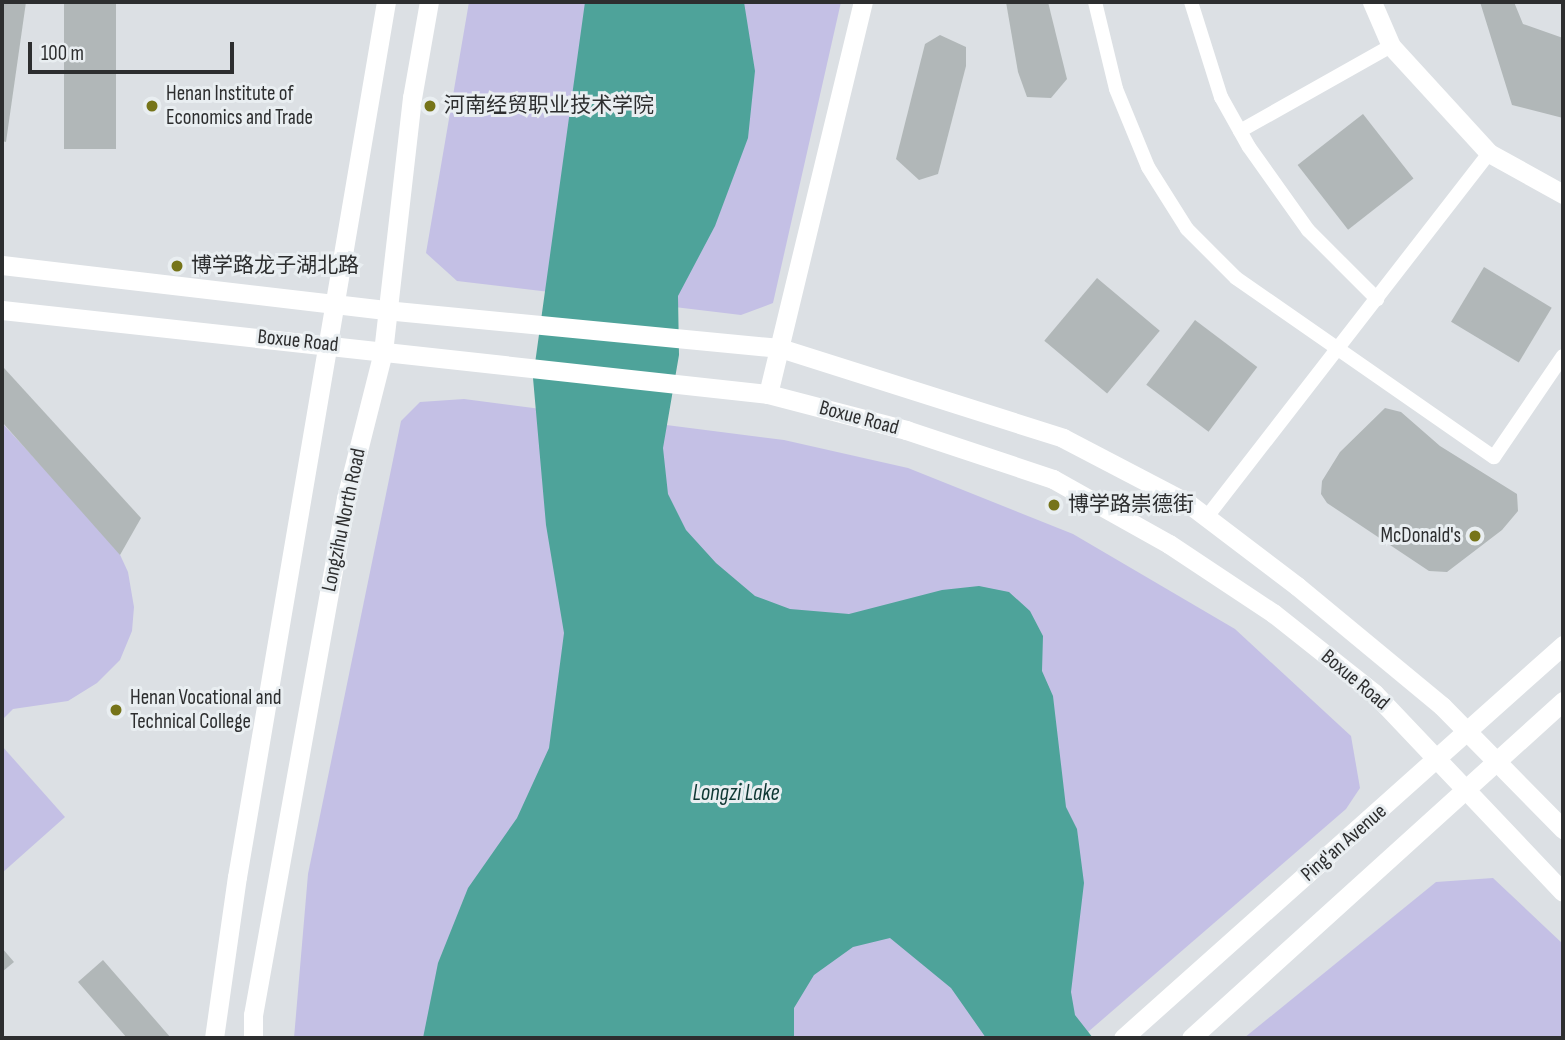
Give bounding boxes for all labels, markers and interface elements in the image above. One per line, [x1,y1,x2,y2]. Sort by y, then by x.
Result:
scale bar [32,28,238,72]
text: 100 m [41,41,84,66]
place label: Henan Institute of Economics and Trade [166,81,313,131]
place label: 河南经贸职业技术学院 [444,93,654,119]
marker: Henan Institute of Economics and Trade [144,98,160,114]
marker: 河南经贸职业技术学院 [422,98,438,114]
place label: 博学路龙子湖北路 [191,253,359,279]
marker: 博学路龙子湖北路 [169,258,185,274]
street label: Boxue Road [256,324,340,358]
street label: Boxue Road [816,395,902,441]
street label: Longzihu North Road [317,446,371,594]
place label: 博学路崇德街 [1068,492,1194,518]
marker: 博学路崇德街 [1046,497,1062,513]
place label: McDonald's [1381,523,1461,549]
marker: McDonald's [1467,528,1483,544]
street label: Boxue Road [1316,644,1394,716]
place label: Henan Vocational and Technical College [130,685,281,735]
marker: Henan Vocational and Technical College [108,702,124,718]
water label: Longzi Lake [693,779,779,807]
street label: Ping'an Avenue [1296,799,1392,887]

